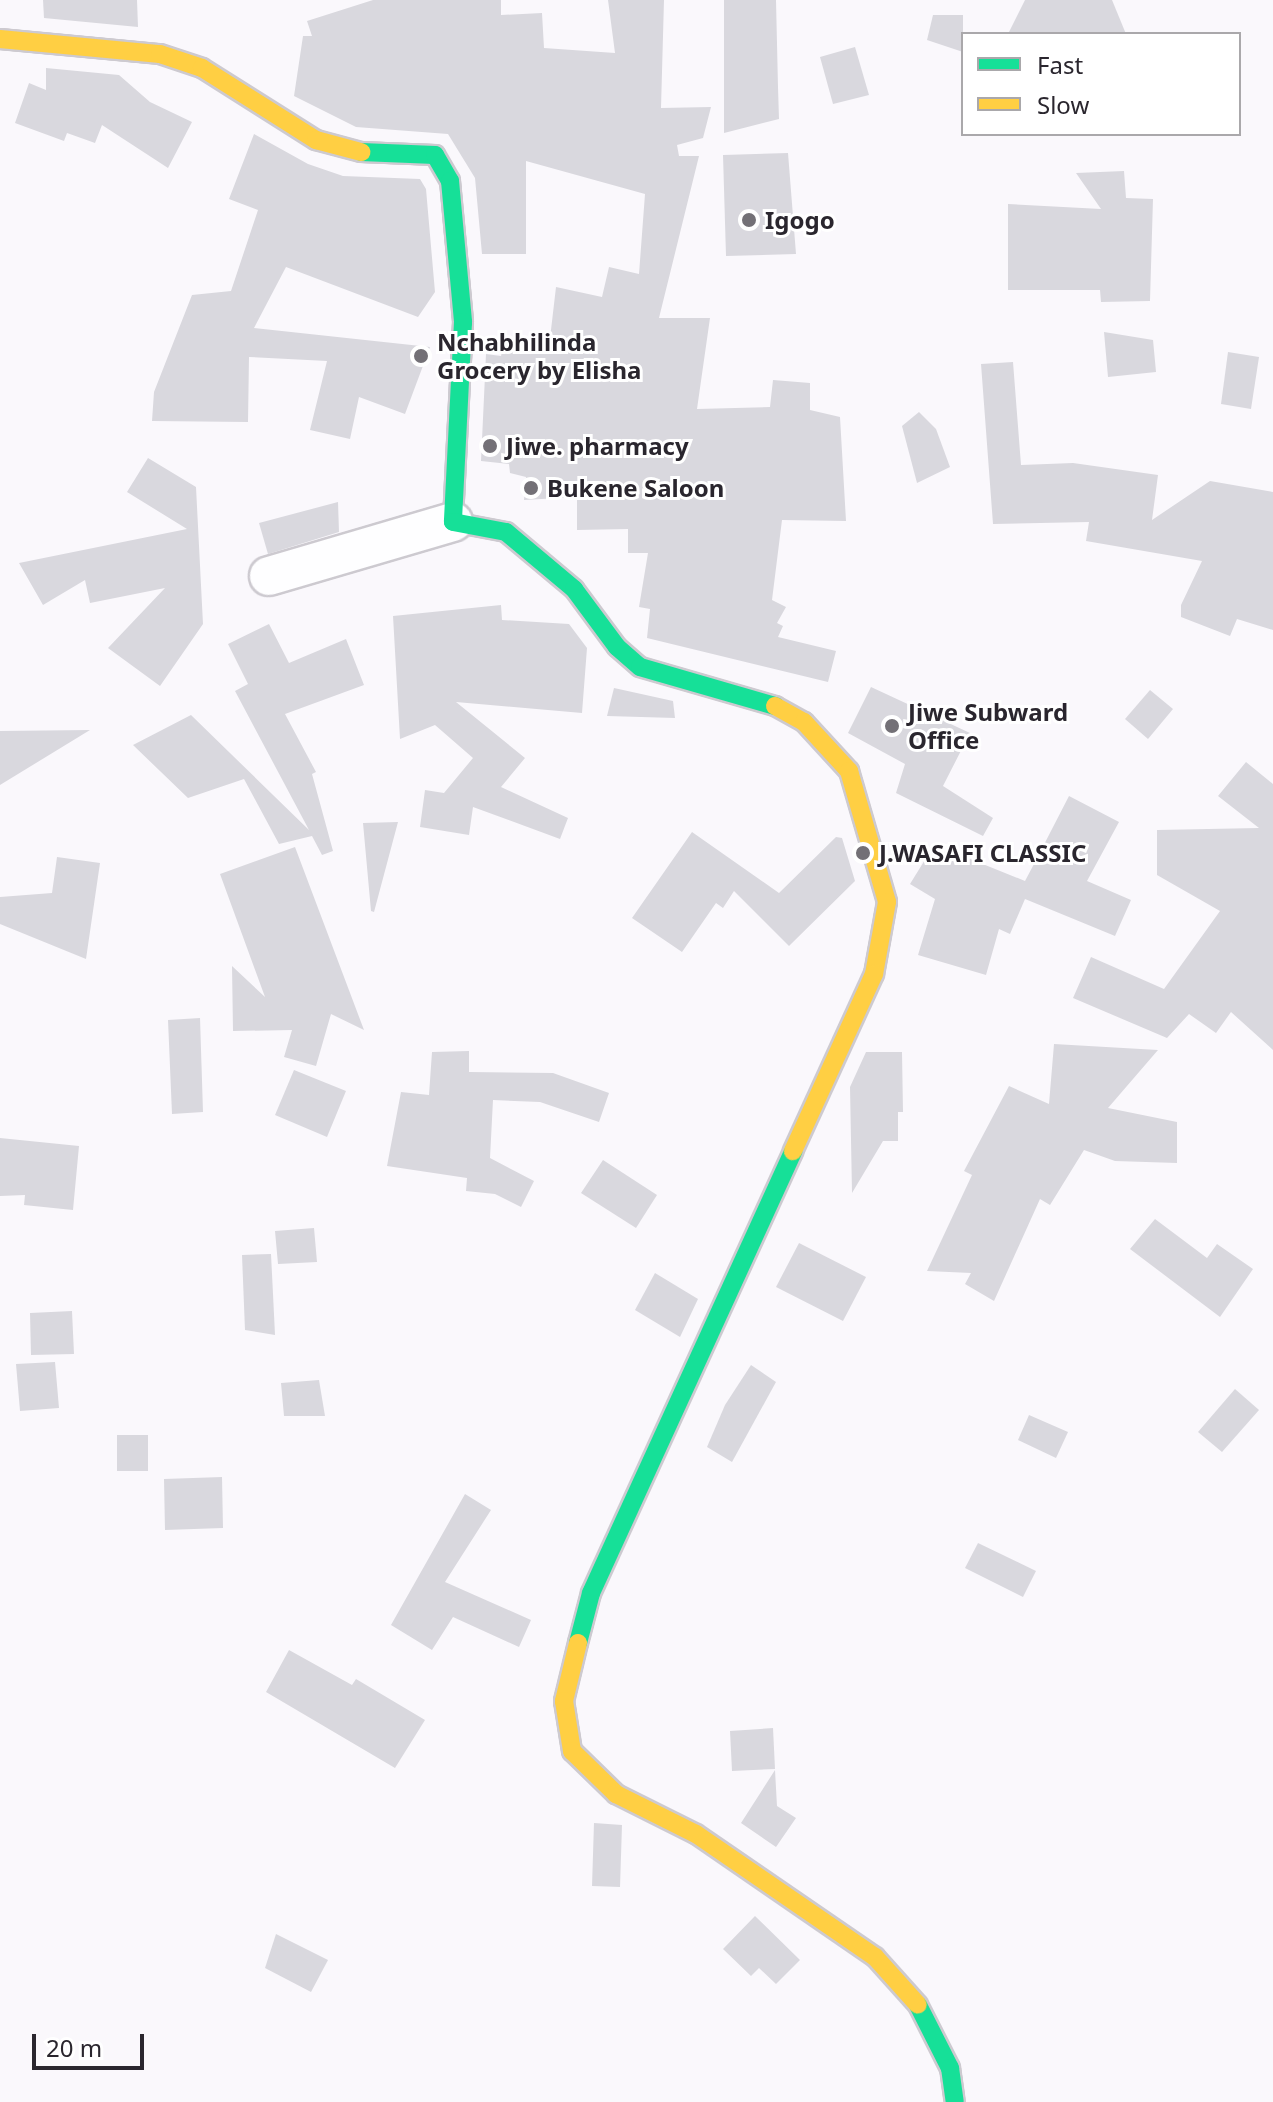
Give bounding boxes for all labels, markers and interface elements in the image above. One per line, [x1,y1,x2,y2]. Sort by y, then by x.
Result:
legend [961,32,1241,136]
text: Fast [1037,48,1083,81]
text: Slow [1037,88,1089,121]
place label: Igogo [765,206,835,234]
marker: Igogo [740,211,758,229]
place label: Nchabhilinda Grocery by Elisha [437,328,641,384]
marker: Nchabhilinda Grocery by Elisha [412,347,430,365]
place label: Jiwe. pharmacy [506,432,689,460]
marker: Jiwe. pharmacy [481,437,499,455]
place label: Bukene Saloon [547,474,724,502]
marker: Bukene Saloon [522,479,540,497]
place label: Jiwe Subward Office [908,698,1068,754]
marker: Jiwe Subward Office [883,717,901,735]
place label: J.WASAFI CLASSIC [879,839,1086,867]
marker: J.WASAFI CLASSIC [854,844,872,862]
scale bar [36,2018,148,2068]
text: 20 m [46,2031,102,2064]

